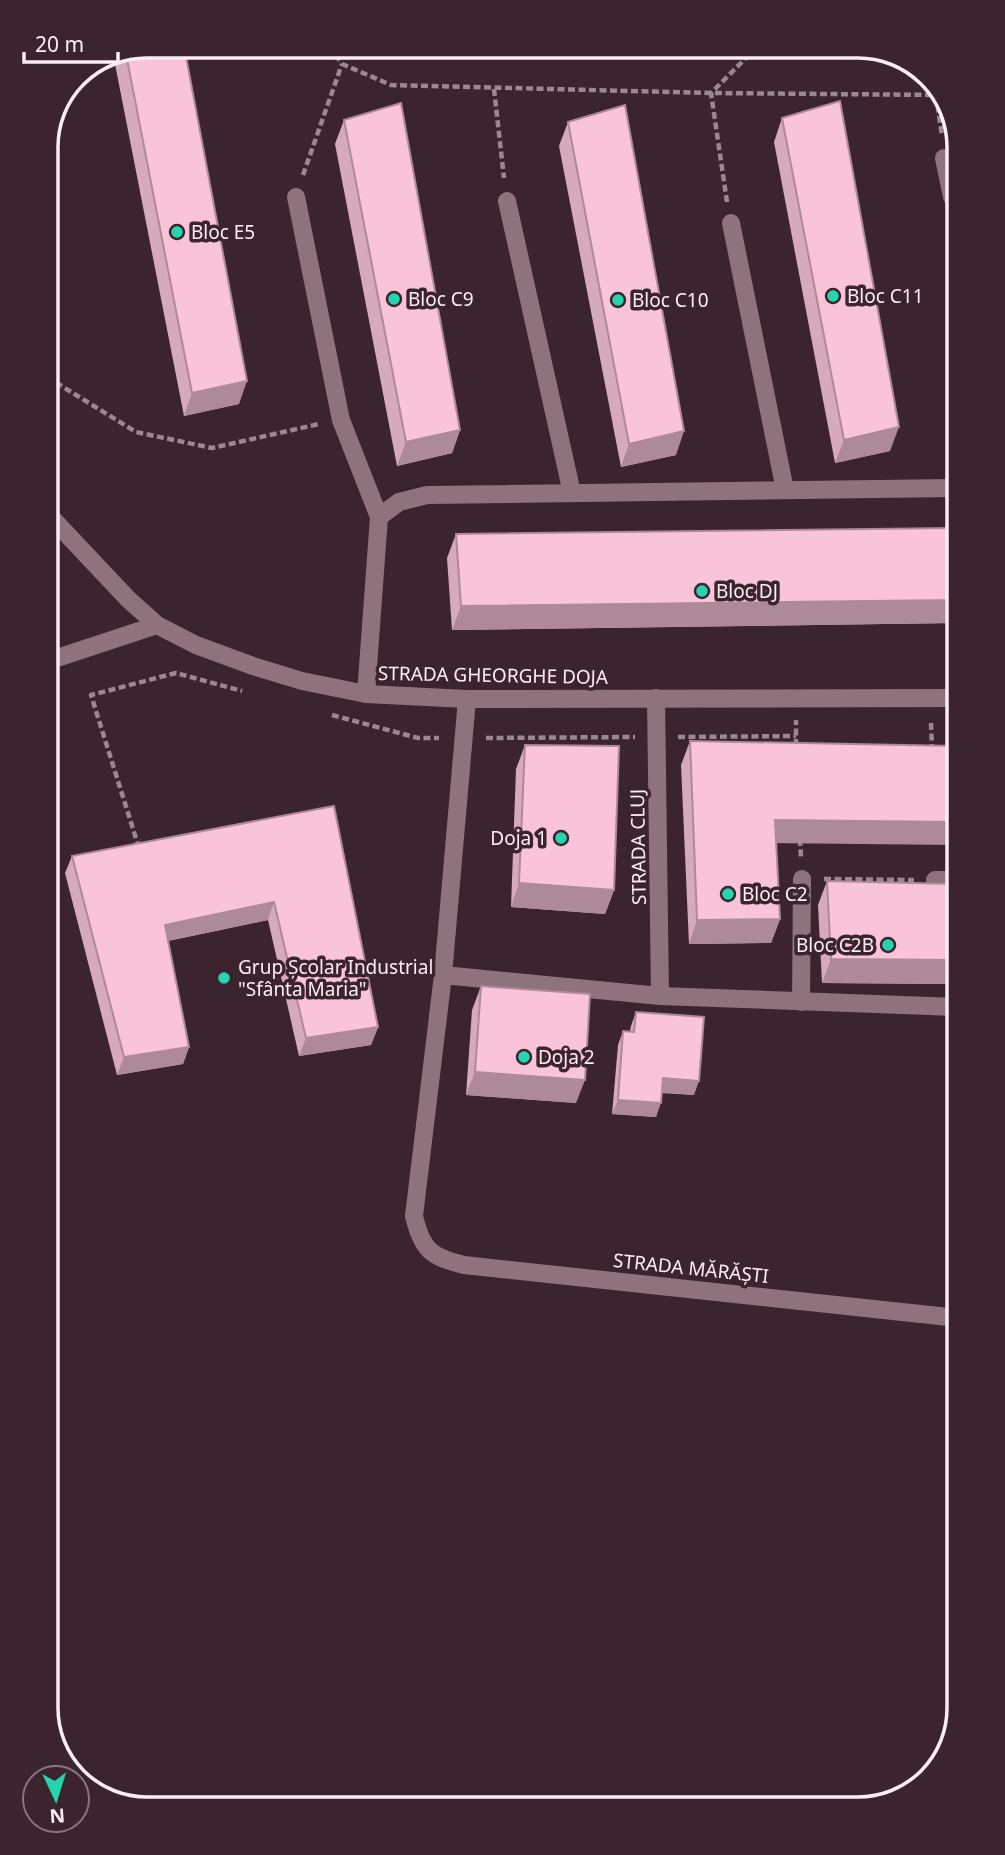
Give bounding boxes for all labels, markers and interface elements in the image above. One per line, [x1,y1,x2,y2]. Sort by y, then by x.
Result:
scale bar [24,21,119,65]
text: 20 m [35,30,84,58]
place label: Bloc E5 [191,219,255,245]
marker: Bloc E5 [169,224,185,240]
place label: Bloc C11 [847,283,924,309]
place label: Bloc C9 [408,286,474,312]
place label: Bloc C10 [632,287,709,313]
marker: Bloc C11 [825,288,841,304]
marker: Bloc C9 [386,291,402,307]
marker: Bloc C10 [610,292,626,308]
place label: Bloc DJ [716,578,778,604]
marker: Bloc DJ [694,583,710,599]
street label: STRADA GHEORGHE DOJA [378,660,609,690]
street label: STRADA CLUJ [624,789,652,905]
place label: Doja 1 [490,825,547,851]
marker: Doja 1 [553,830,569,846]
place label: Bloc C2 [742,881,808,907]
marker: Bloc C2 [720,886,736,902]
place label: Bloc C2B [796,932,874,958]
marker: Bloc C2B [880,937,896,953]
place label: Grup Școlar Industrial "Sfânta Maria" [238,954,433,1002]
marker: Grup Școlar Industrial "Sfânta Maria" [216,970,232,986]
place label: Doja 2 [538,1044,595,1070]
marker: Doja 2 [516,1049,532,1065]
street label: STRADA MĂRĂȘTI [612,1247,770,1289]
north arrow [21,1764,91,1834]
text: N [49,1802,66,1829]

